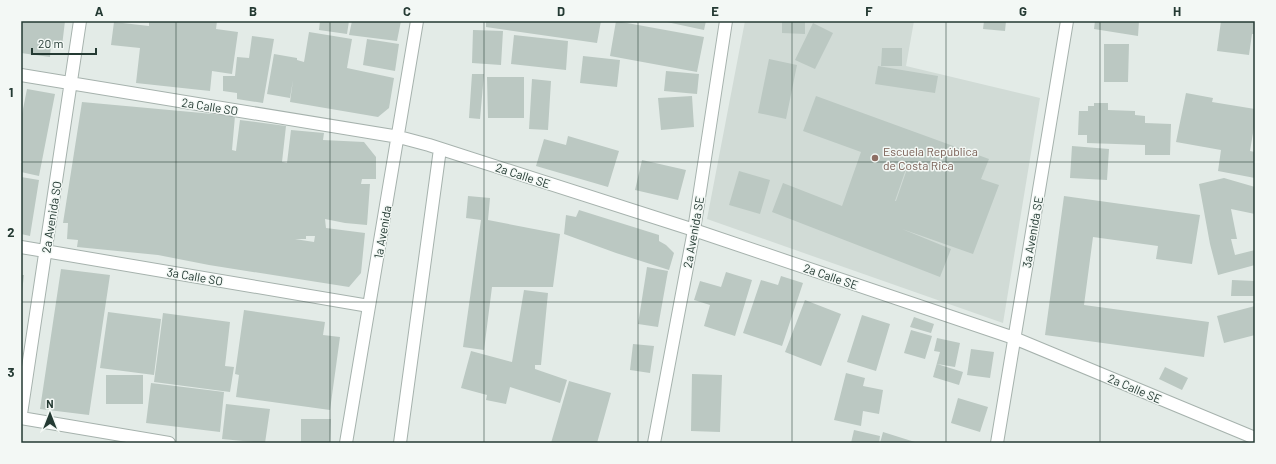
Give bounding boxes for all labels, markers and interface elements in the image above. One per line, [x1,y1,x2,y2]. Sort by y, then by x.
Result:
text: A [95,3,104,19]
text: B [249,3,257,19]
text: C [403,3,411,19]
text: D [557,3,565,19]
text: E [711,3,719,19]
text: F [865,3,873,19]
text: G [1019,3,1027,19]
text: H [1173,3,1181,19]
scale bar [32,30,96,56]
text: 20 m [38,36,64,50]
text: 1 [9,84,13,100]
street label: 2a Calle SO [181,95,239,117]
place label: Escuela República de Costa Rica [883,144,978,172]
marker: Escuela República de Costa Rica [870,153,880,163]
street label: 2a Calle SE [494,160,552,190]
street label: 2a Avenida SO [38,180,64,254]
street label: 2a Avenida SE [680,195,706,269]
street label: 3a Avenida SE [1019,195,1045,269]
street label: 1a Avenida [370,204,394,260]
text: 2 [7,224,15,240]
street label: 2a Calle SE [802,260,860,292]
street label: 3a Calle SO [166,264,224,288]
text: 3 [7,364,15,380]
street label: 2a Calle SE [1106,370,1164,406]
north arrow [30,394,70,434]
text: N [46,397,54,410]

